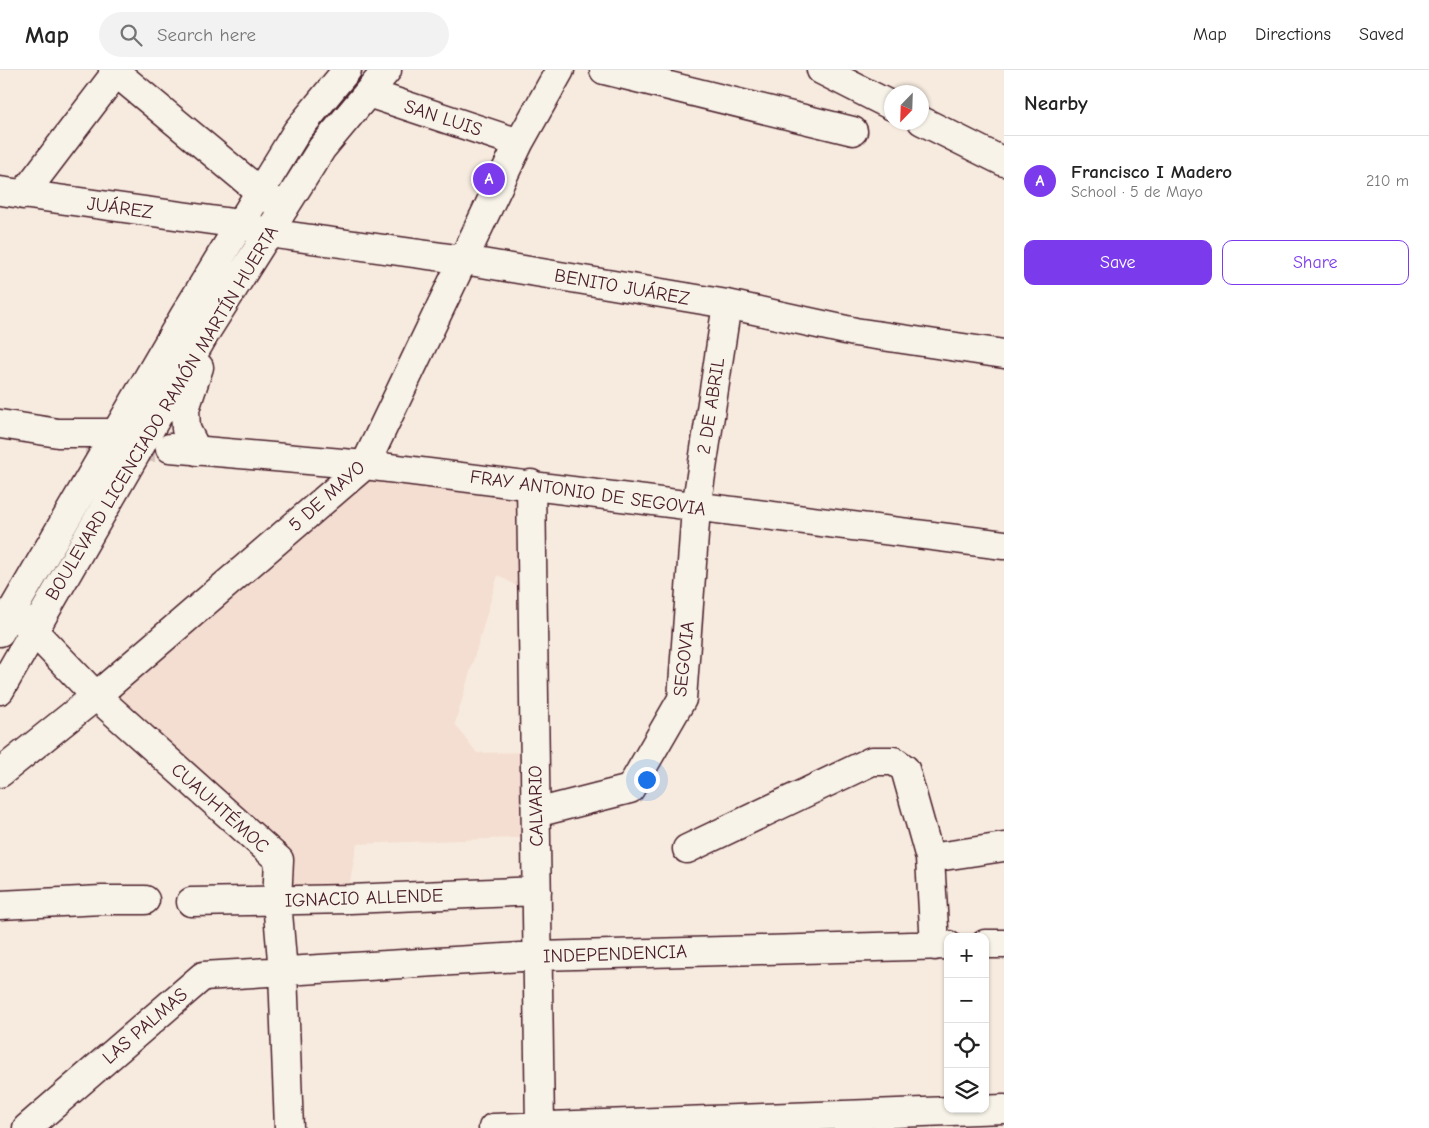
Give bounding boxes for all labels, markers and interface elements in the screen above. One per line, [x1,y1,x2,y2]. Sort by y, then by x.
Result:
search box [99,12,449,57]
text: Map [25,21,69,49]
icon: search [117,21,145,49]
text: Search here [157,24,256,46]
text: Map [1193,24,1227,45]
text: Directions [1255,24,1331,45]
text: Saved [1359,24,1404,45]
north arrow [884,85,929,130]
text: Nearby [1024,91,1088,115]
street label: SAN LUIS [401,95,485,141]
pin: A [473,160,505,198]
text: Francisco I Madero [1071,161,1232,183]
text: A [1036,172,1044,190]
text: 210 m [1366,172,1409,190]
text: School · 5 de Mayo [1071,183,1203,201]
street label: JUÁREZ [86,192,154,224]
street label: BOULEVARD LICENCIADO RAMÓN MARTÍN HUERTA [41,222,283,604]
button: Save [1024,240,1212,285]
button: Share [1222,240,1409,285]
street label: BENITO JUÁREZ [553,264,691,310]
street label: 2 DE ABRIL [693,356,730,456]
street label: 5 DE MAYO [284,456,370,536]
street label: FRAY ANTONIO DE SEGOVIA [469,466,707,520]
street label: SEGOVIA [669,620,699,698]
street label: CUAUHTÉMOC [167,758,274,858]
street label: CALVARIO [524,765,548,847]
your location [634,767,660,793]
street label: IGNACIO ALLENDE [284,884,444,912]
map controls [944,933,989,1113]
button: + [944,933,989,978]
street label: INDEPENDENCIA [543,940,687,968]
button: − [944,978,989,1023]
street label: LAS PALMAS [98,983,192,1069]
button: locate [944,1023,989,1068]
button: layers [944,1068,989,1113]

